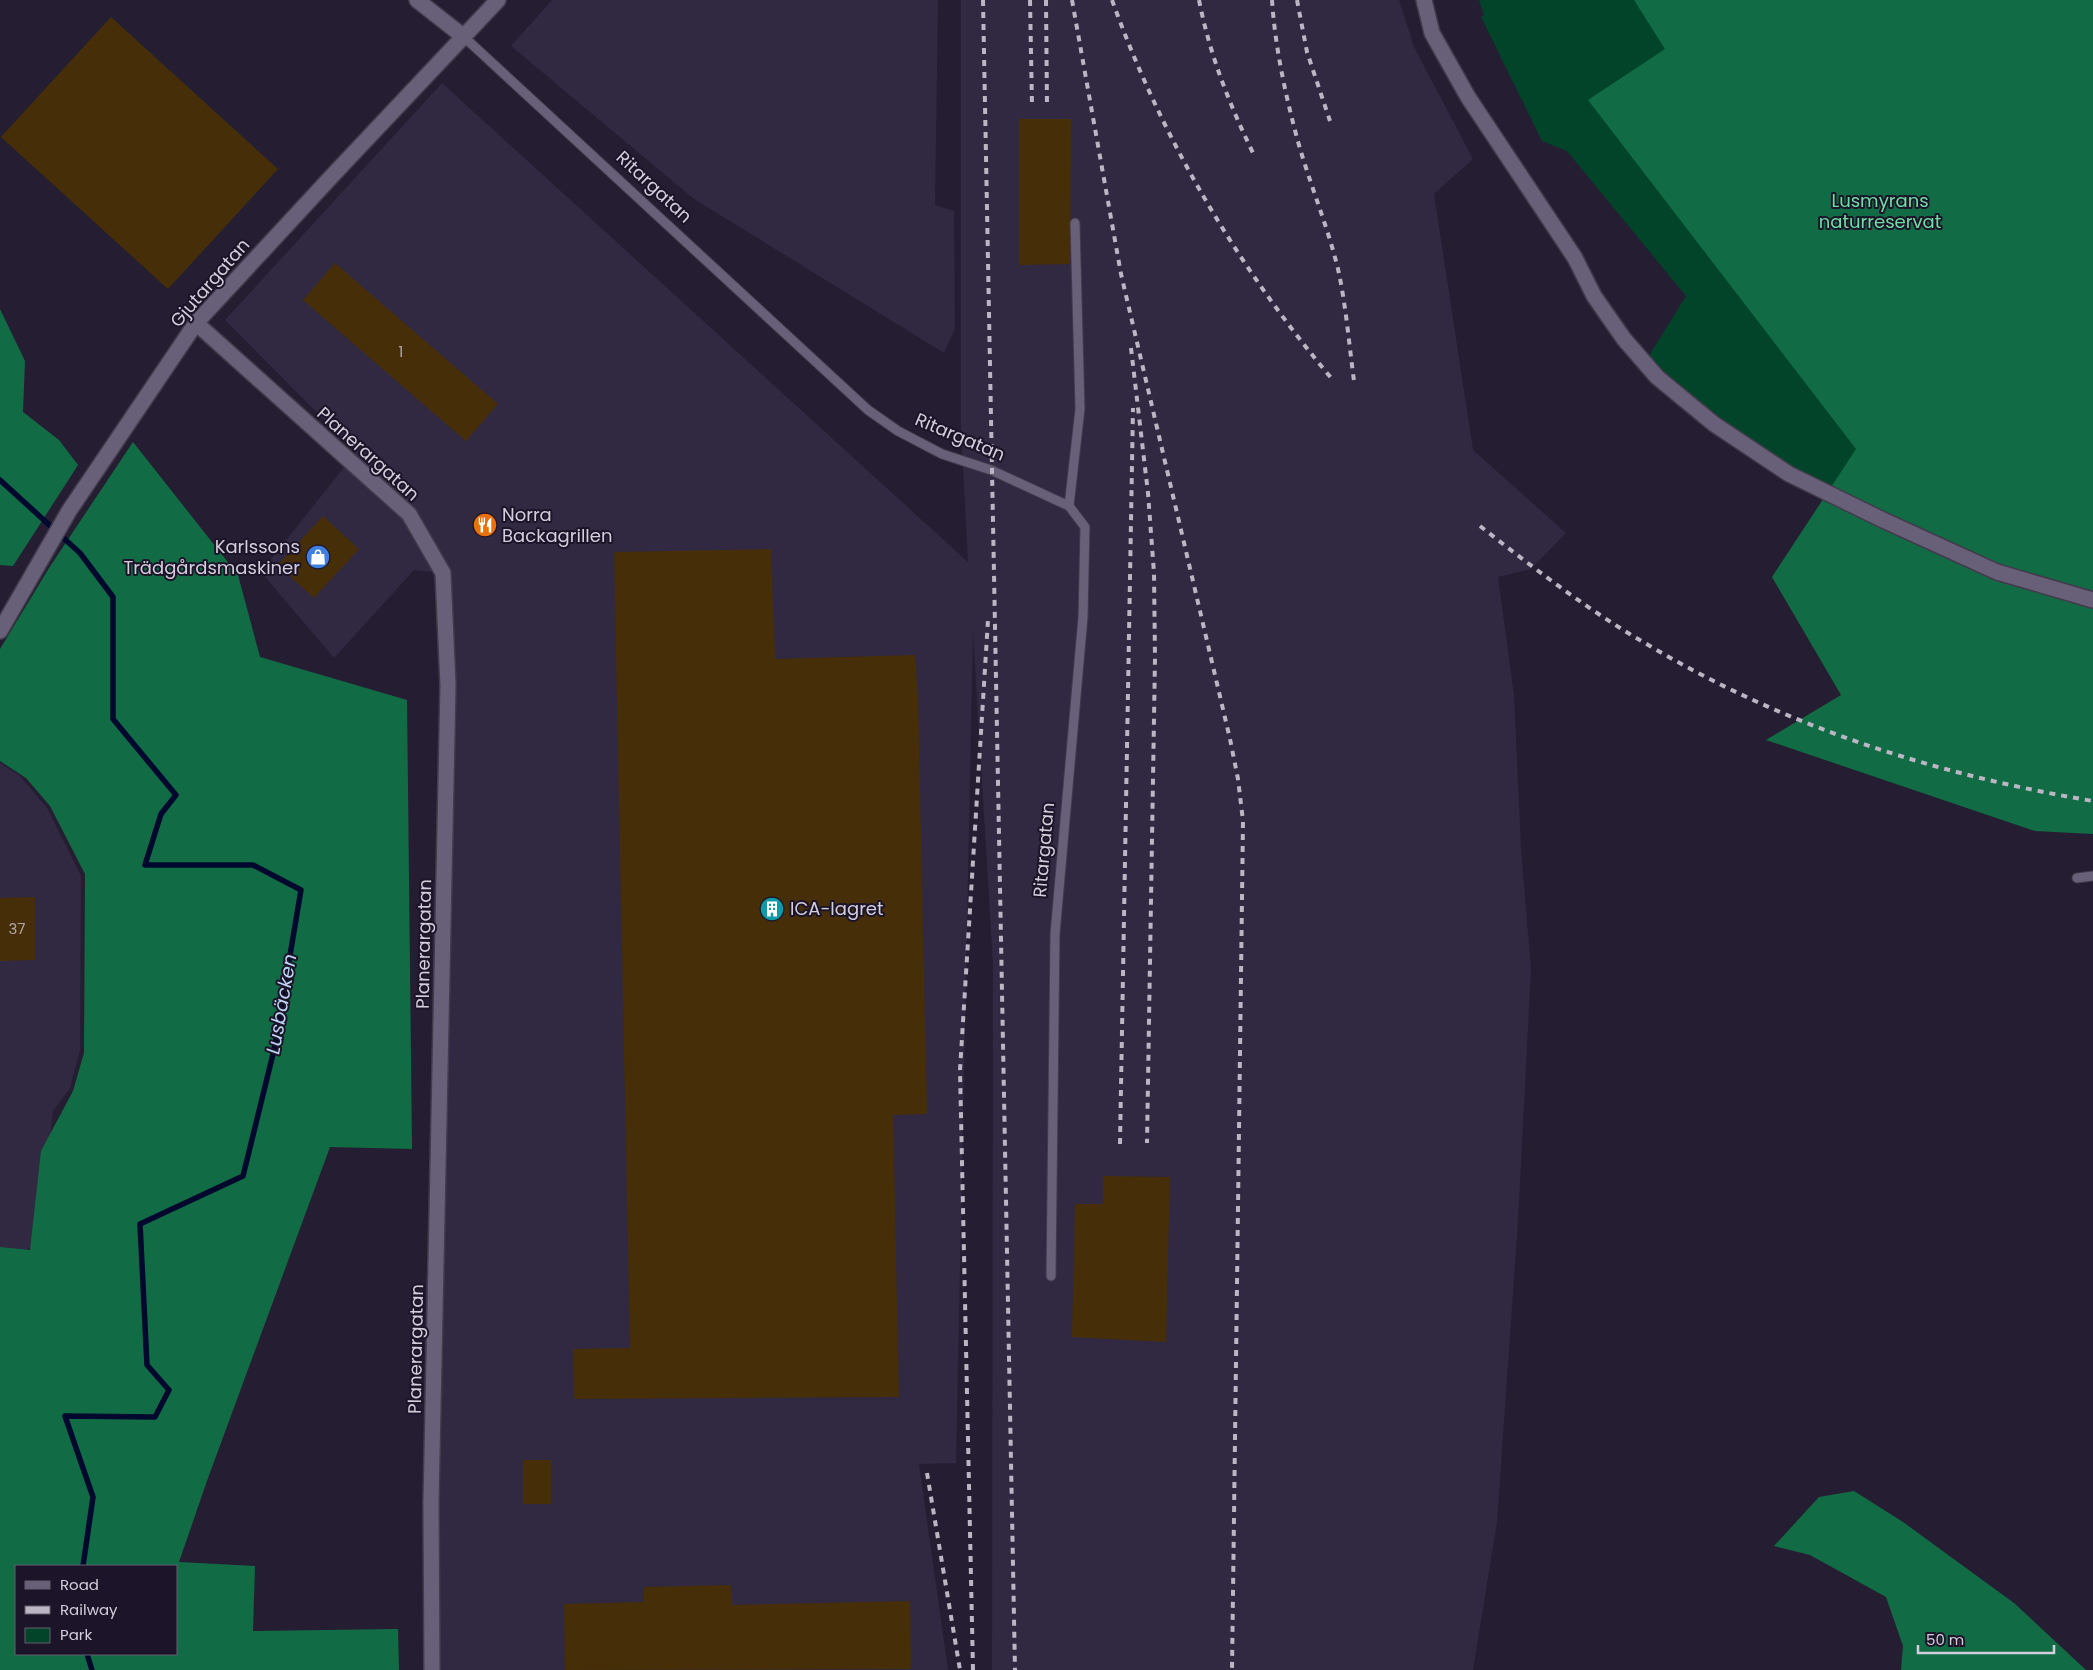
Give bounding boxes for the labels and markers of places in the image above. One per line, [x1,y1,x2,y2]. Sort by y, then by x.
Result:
place label: Norra Backagrillen [502,502,612,548]
restaurant icon: Norra Backagrillen [472,512,498,538]
place label: Karlssons Trädgårdsmaskiner [123,534,300,580]
shop icon: Karlssons Trädgårdsmaskiner [305,544,331,570]
building icon: ICA-lagret [759,896,785,922]
place label: ICA-lagret [790,896,884,921]

